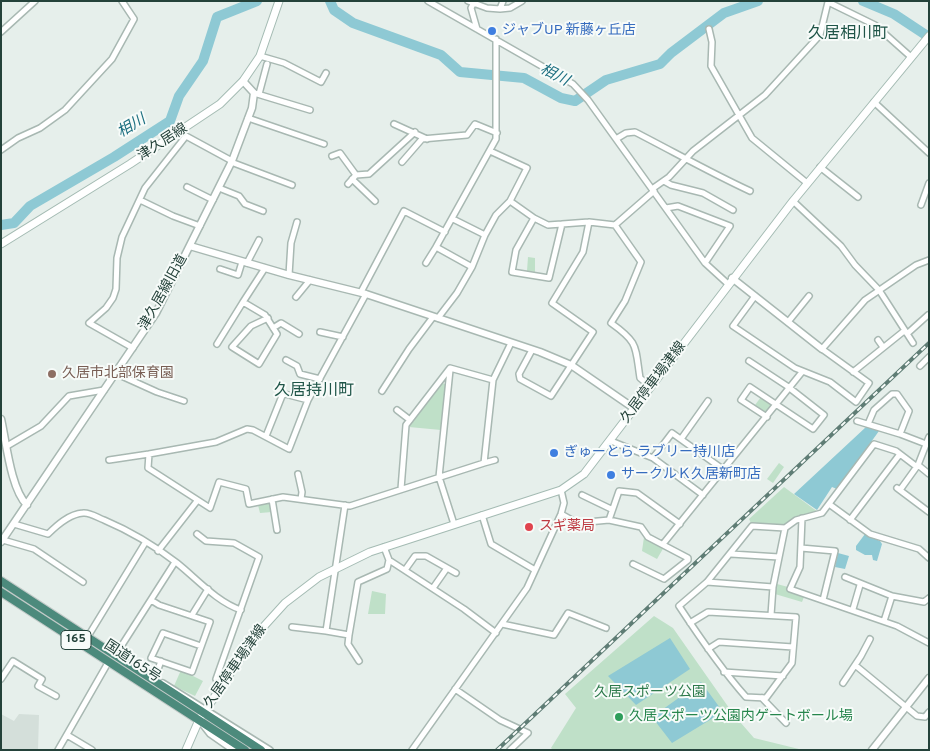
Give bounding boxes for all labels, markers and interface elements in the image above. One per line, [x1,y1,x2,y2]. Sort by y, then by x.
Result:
place label: ジャブUP 新藤ヶ丘店 [502,23,636,39]
marker: ジャブUP 新藤ヶ丘店 [486,25,498,37]
district label: 久居相川町 [808,25,888,45]
water label: 相川 [537,61,571,91]
water label: 相川 [115,112,149,142]
street label: 津久居線 [135,121,191,165]
street label: 津久居線旧道 [136,252,192,334]
street label: 久居停車場津線 [618,339,690,427]
place label: 久居市北部保育園 [62,366,174,382]
marker: 久居市北部保育園 [46,368,58,380]
district label: 久居持川町 [274,382,354,402]
place label: ぎゅーとら ラブリー持川店 [564,445,735,461]
marker: ぎゅーとら ラブリー持川店 [548,447,560,459]
place label: サークルＫ久居新町店 [621,467,761,483]
marker: サークルＫ久居新町店 [605,469,617,481]
place label: スギ薬局 [539,519,595,535]
marker: スギ薬局 [523,521,535,533]
street label: 久居停車場津線 [201,622,271,712]
road number: 165 [61,630,91,650]
street label: 国道165号 [100,637,164,687]
park label: 久居スポーツ公園 [594,685,706,701]
place label: 久居スポーツ公園内ゲートボール場 [629,709,853,725]
marker: 久居スポーツ公園内ゲートボール場 [613,711,625,723]

